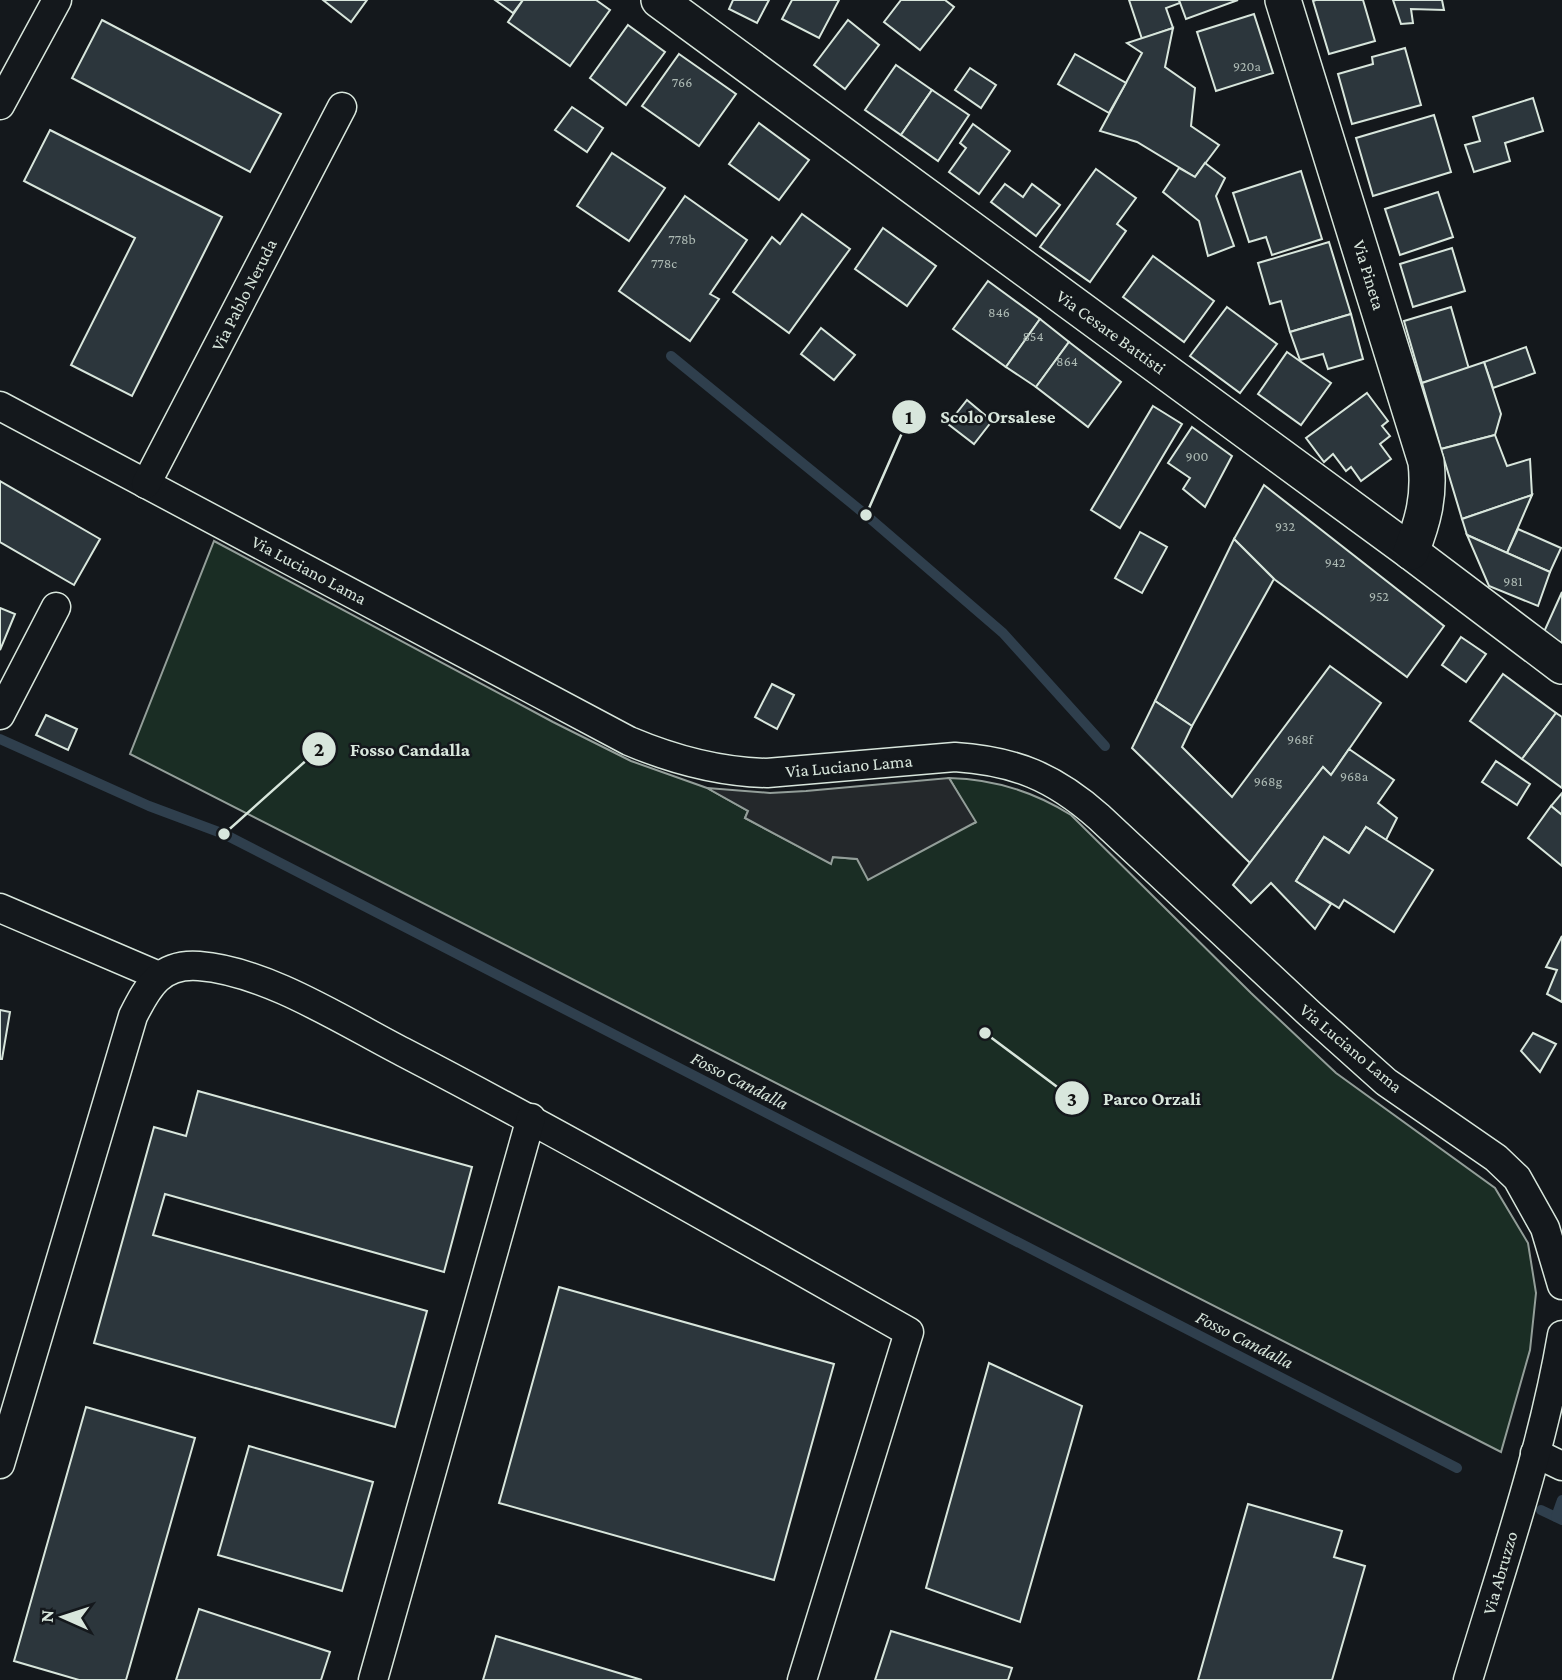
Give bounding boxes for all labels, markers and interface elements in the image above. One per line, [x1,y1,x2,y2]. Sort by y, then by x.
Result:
house number: 920a [1233,58,1262,74]
house number: 766 [672,74,692,90]
house number: 778b [668,231,696,247]
street label: Via Pablo Neruda [207,236,281,354]
street label: Via Pineta [1349,238,1389,312]
house number: 778c [651,255,677,271]
street label: Via Cesare Battisti [1053,286,1170,378]
house number: 846 [988,304,1010,320]
house number: 854 [1022,328,1044,344]
house number: 864 [1056,353,1078,369]
callout: Scolo Orsalese [892,397,1070,437]
text: 1 [905,405,913,429]
text: Scolo Orsalese [940,406,1056,427]
house number: 900 [1186,448,1209,464]
house number: 932 [1275,518,1295,534]
street label: Via Luciano Lama [248,531,370,609]
house number: 942 [1325,554,1346,570]
house number: 981 [1503,573,1523,589]
house number: 952 [1369,588,1389,604]
callout: Fosso Candalla [302,729,484,769]
house number: 968f [1287,731,1314,747]
text: 2 [314,737,325,761]
text: Fosso Candalla [350,739,471,760]
street label: Via Luciano Lama [785,750,913,782]
house number: 968a [1340,768,1369,784]
house number: 968g [1254,773,1282,789]
street label: Via Luciano Lama [1296,999,1406,1097]
water label: Fosso Candalla [688,1047,792,1114]
callout: Parco Orzali [1054,1078,1215,1118]
text: 3 [1067,1087,1077,1111]
text: Parco Orzali [1103,1088,1202,1109]
water label: Fosso Candalla [1193,1306,1297,1373]
street label: Via Abruzzo [1479,1529,1521,1617]
north arrow [28,1582,98,1652]
text: N [36,1609,57,1623]

